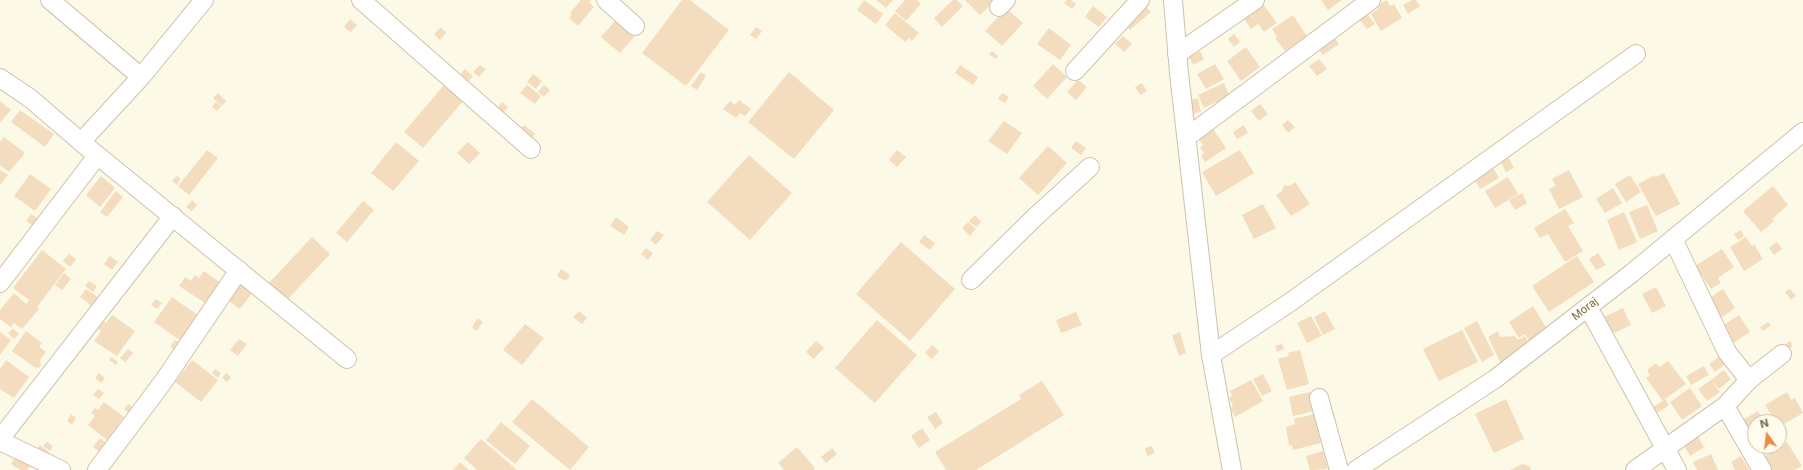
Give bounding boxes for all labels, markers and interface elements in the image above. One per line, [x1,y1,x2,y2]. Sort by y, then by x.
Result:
street label: Moraj [1569,295,1601,323]
north arrow [1747,414,1787,454]
text: N [1759,416,1770,431]

